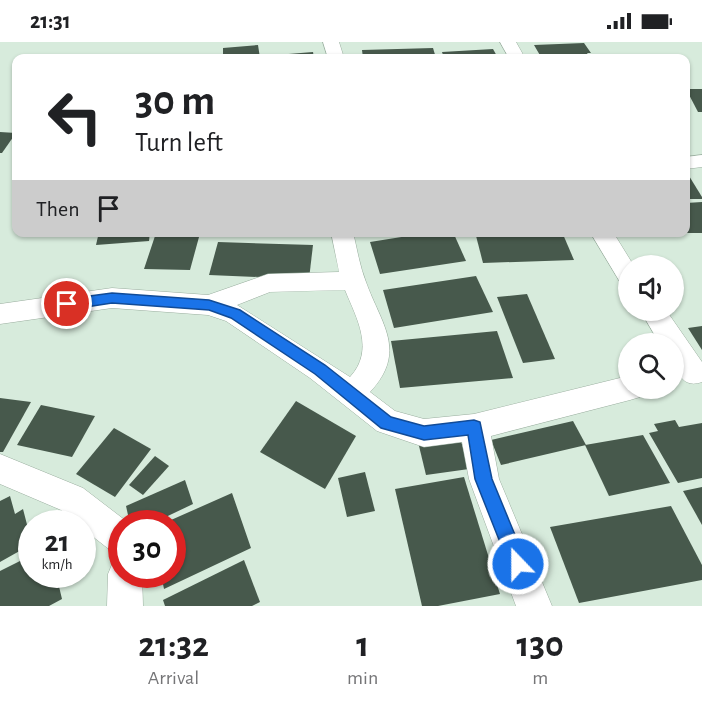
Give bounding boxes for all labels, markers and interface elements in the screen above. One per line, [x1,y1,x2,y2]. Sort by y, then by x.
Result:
text: 21:31 [30,10,71,32]
icon: left [36,78,114,156]
text: 30 m [135,80,215,122]
text: Turn left [135,129,223,156]
icon: arrive [92,192,125,225]
text: Then [36,198,80,220]
map controls [618,255,684,399]
button: sound [618,255,684,321]
pin [41,278,92,329]
icon: arrive [50,287,83,320]
button: search [618,333,684,399]
speed limit sign: 30 [108,510,186,588]
text: 21 [45,527,69,557]
position arrow [486,532,550,596]
text: km/h [42,557,72,572]
text: 21:32 [138,627,209,663]
text: 1 [356,627,369,663]
text: 130 [517,627,564,663]
text: Arrival [148,668,199,688]
text: min [347,668,378,688]
text: m [532,668,548,688]

